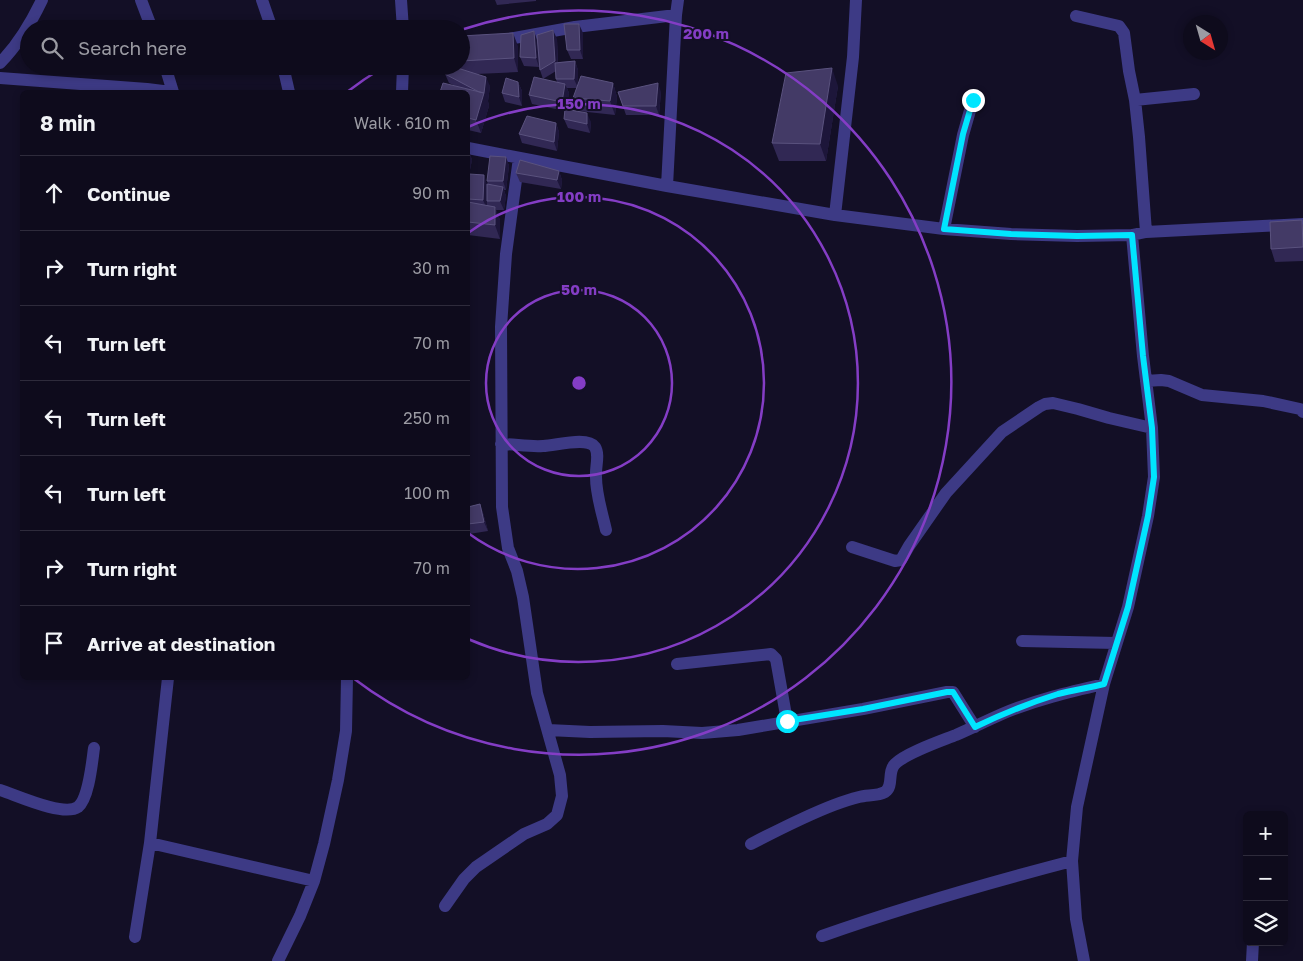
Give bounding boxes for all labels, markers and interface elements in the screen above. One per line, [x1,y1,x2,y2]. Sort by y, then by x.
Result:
north arrow [1183,15,1228,60]
search box [20,20,470,75]
text: 200 m [683,24,729,42]
icon: search [38,34,66,62]
text: Search here [78,36,187,59]
route end [962,89,985,112]
text: 150 m [557,94,601,112]
text: 8 min [40,110,96,136]
text: Walk · 610 m [354,113,450,133]
icon: ahead [40,179,68,207]
text: Continue [87,182,170,205]
text: 90 m [412,183,450,203]
text: 100 m [557,187,601,205]
icon: right [40,254,68,282]
text: Turn right [87,257,177,280]
text: 30 m [413,258,450,278]
text: 50 m [561,280,597,298]
icon: left [40,329,68,357]
text: Turn left [87,332,166,355]
text: 70 m [413,333,450,353]
centre of rings [570,374,588,392]
icon: left [40,404,68,432]
text: Turn left [87,407,166,430]
text: 250 m [403,408,450,428]
icon: left [40,479,68,507]
text: Turn left [87,482,166,505]
text: 100 m [404,483,450,503]
icon: right [40,554,68,582]
text: Turn right [87,557,177,580]
text: 70 m [413,558,450,578]
icon: arrive [40,629,68,657]
text: Arrive at destination [87,632,275,655]
route start [776,710,799,733]
map controls [1243,811,1288,946]
button: + [1243,811,1288,856]
button: − [1243,856,1288,901]
button: layers [1243,901,1288,946]

